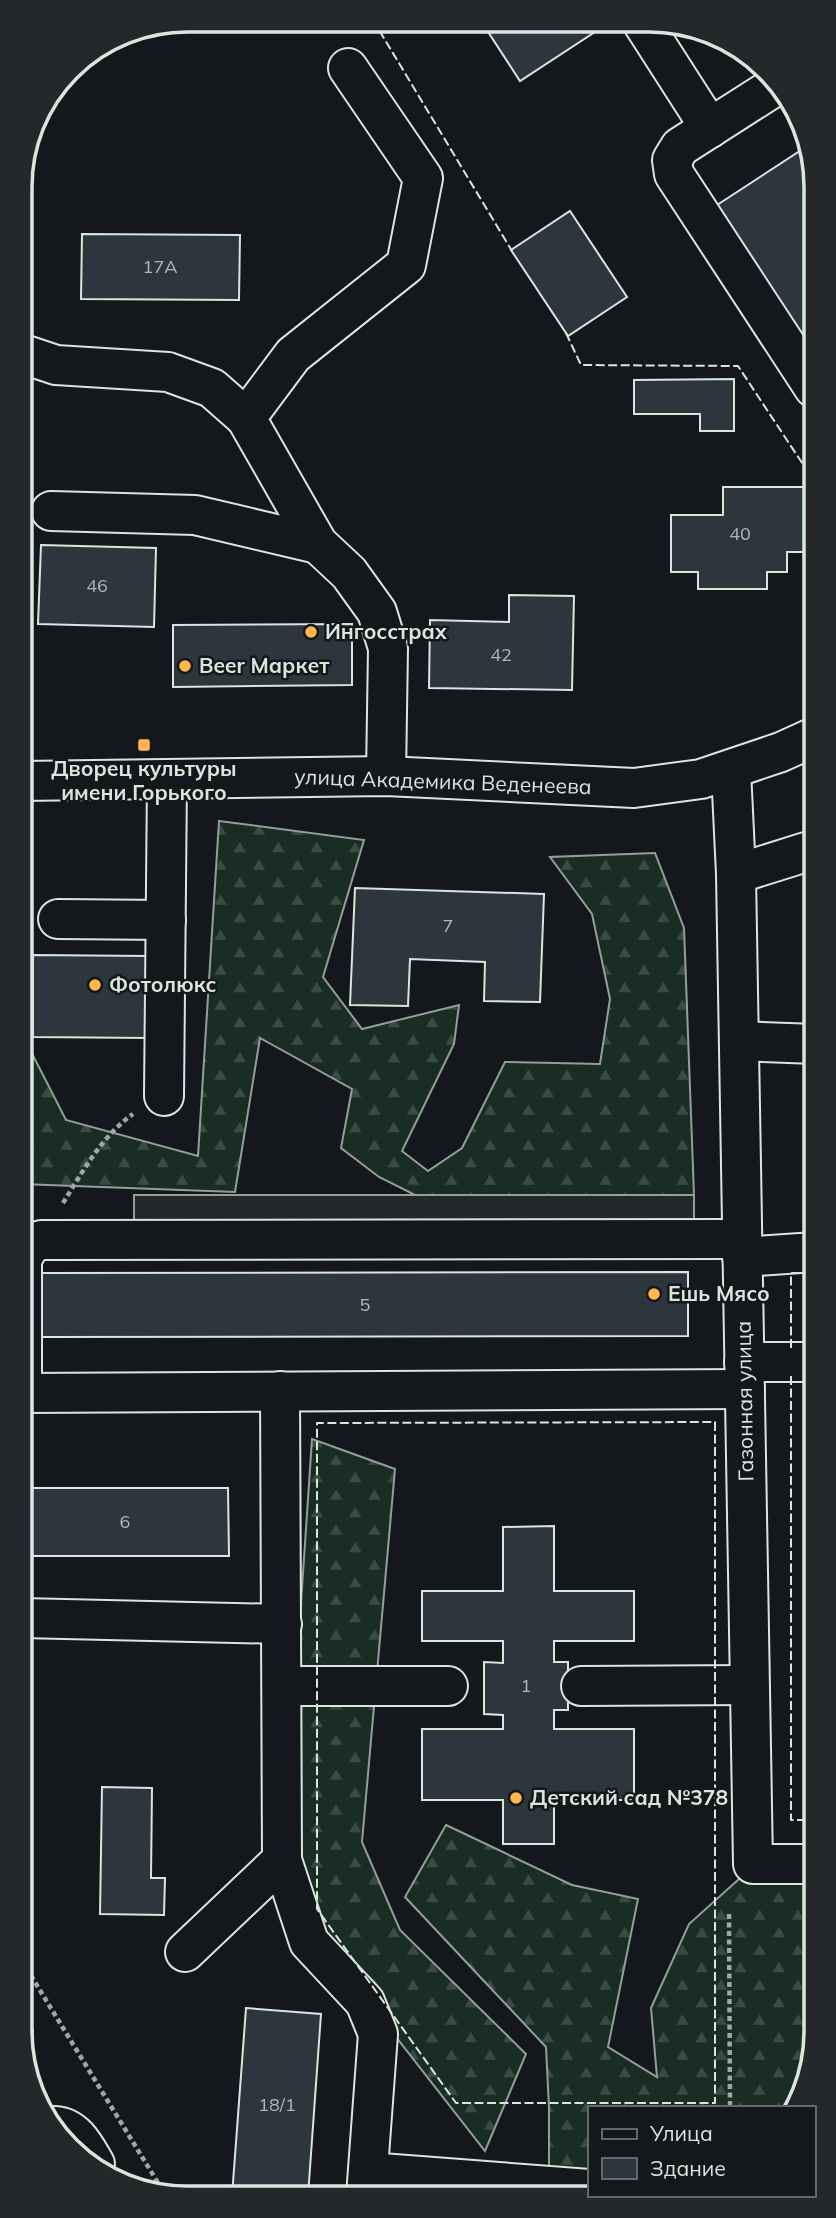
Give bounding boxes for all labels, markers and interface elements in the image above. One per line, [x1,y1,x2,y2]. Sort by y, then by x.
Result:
house number: 17А [143,255,177,278]
house number: 40 [729,522,751,545]
house number: 46 [86,574,108,597]
place label: Ингосстрах [325,618,447,644]
marker: Ингосстрах [303,624,319,640]
house number: 42 [490,643,512,666]
place label: Beer Маркет [199,652,330,678]
marker: Beer Маркет [177,658,193,674]
marker: Дворец культуры имени Горького [136,737,152,753]
place label: Дворец культуры имени Горького [51,755,237,805]
street label: улица Академика Веденеева [294,763,592,799]
house number: 7 [443,914,453,937]
place label: Фотолюкс [109,971,217,997]
marker: Фотолюкс [87,977,103,993]
place label: Ешь Мясо [668,1280,770,1306]
marker: Ешь Мясо [646,1286,662,1302]
house number: 5 [360,1293,371,1316]
street label: Газонная улица [730,1320,758,1482]
house number: 6 [120,1510,130,1533]
house number: 1 [521,1674,531,1697]
place label: Детский сад №378 [530,1784,728,1810]
marker: Детский сад №378 [508,1790,524,1806]
house number: 18/1 [258,2093,296,2116]
legend [588,2106,815,2197]
text: Улица [649,2120,713,2146]
text: Здание [650,2155,726,2181]

